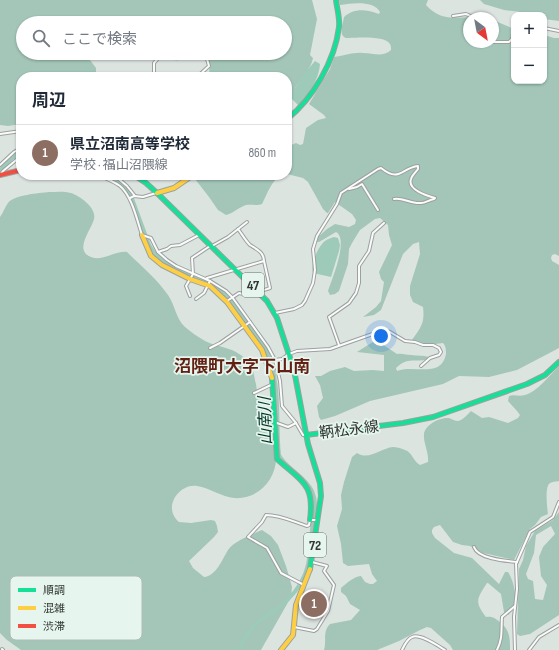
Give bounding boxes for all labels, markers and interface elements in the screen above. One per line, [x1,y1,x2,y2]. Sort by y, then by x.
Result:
north arrow [463,12,499,48]
map controls [511,12,547,84]
button: + [511,12,547,48]
search box [16,16,292,60]
icon: search [30,27,52,49]
text: ここで検索 [62,30,137,49]
button: − [511,48,547,84]
text: 周辺 [32,91,66,111]
text: 県立沼南高等学校 [70,135,190,154]
text: 1 [42,145,48,161]
text: 860 m [248,145,276,161]
text: 学校 · 福山沼隈線 [70,157,168,173]
road number: 47 [242,273,264,297]
your location [371,326,391,346]
district label: 沼隈町大字下山南 [174,357,310,377]
water label: 山南川 [256,395,276,445]
street label: 鞆松永線 [318,417,380,443]
road number: 72 [304,533,326,557]
legend [10,576,142,640]
text: 順調 [43,584,65,597]
pin: 1 [301,589,327,619]
text: 混雑 [43,602,65,615]
text: 渋滞 [43,620,65,633]

